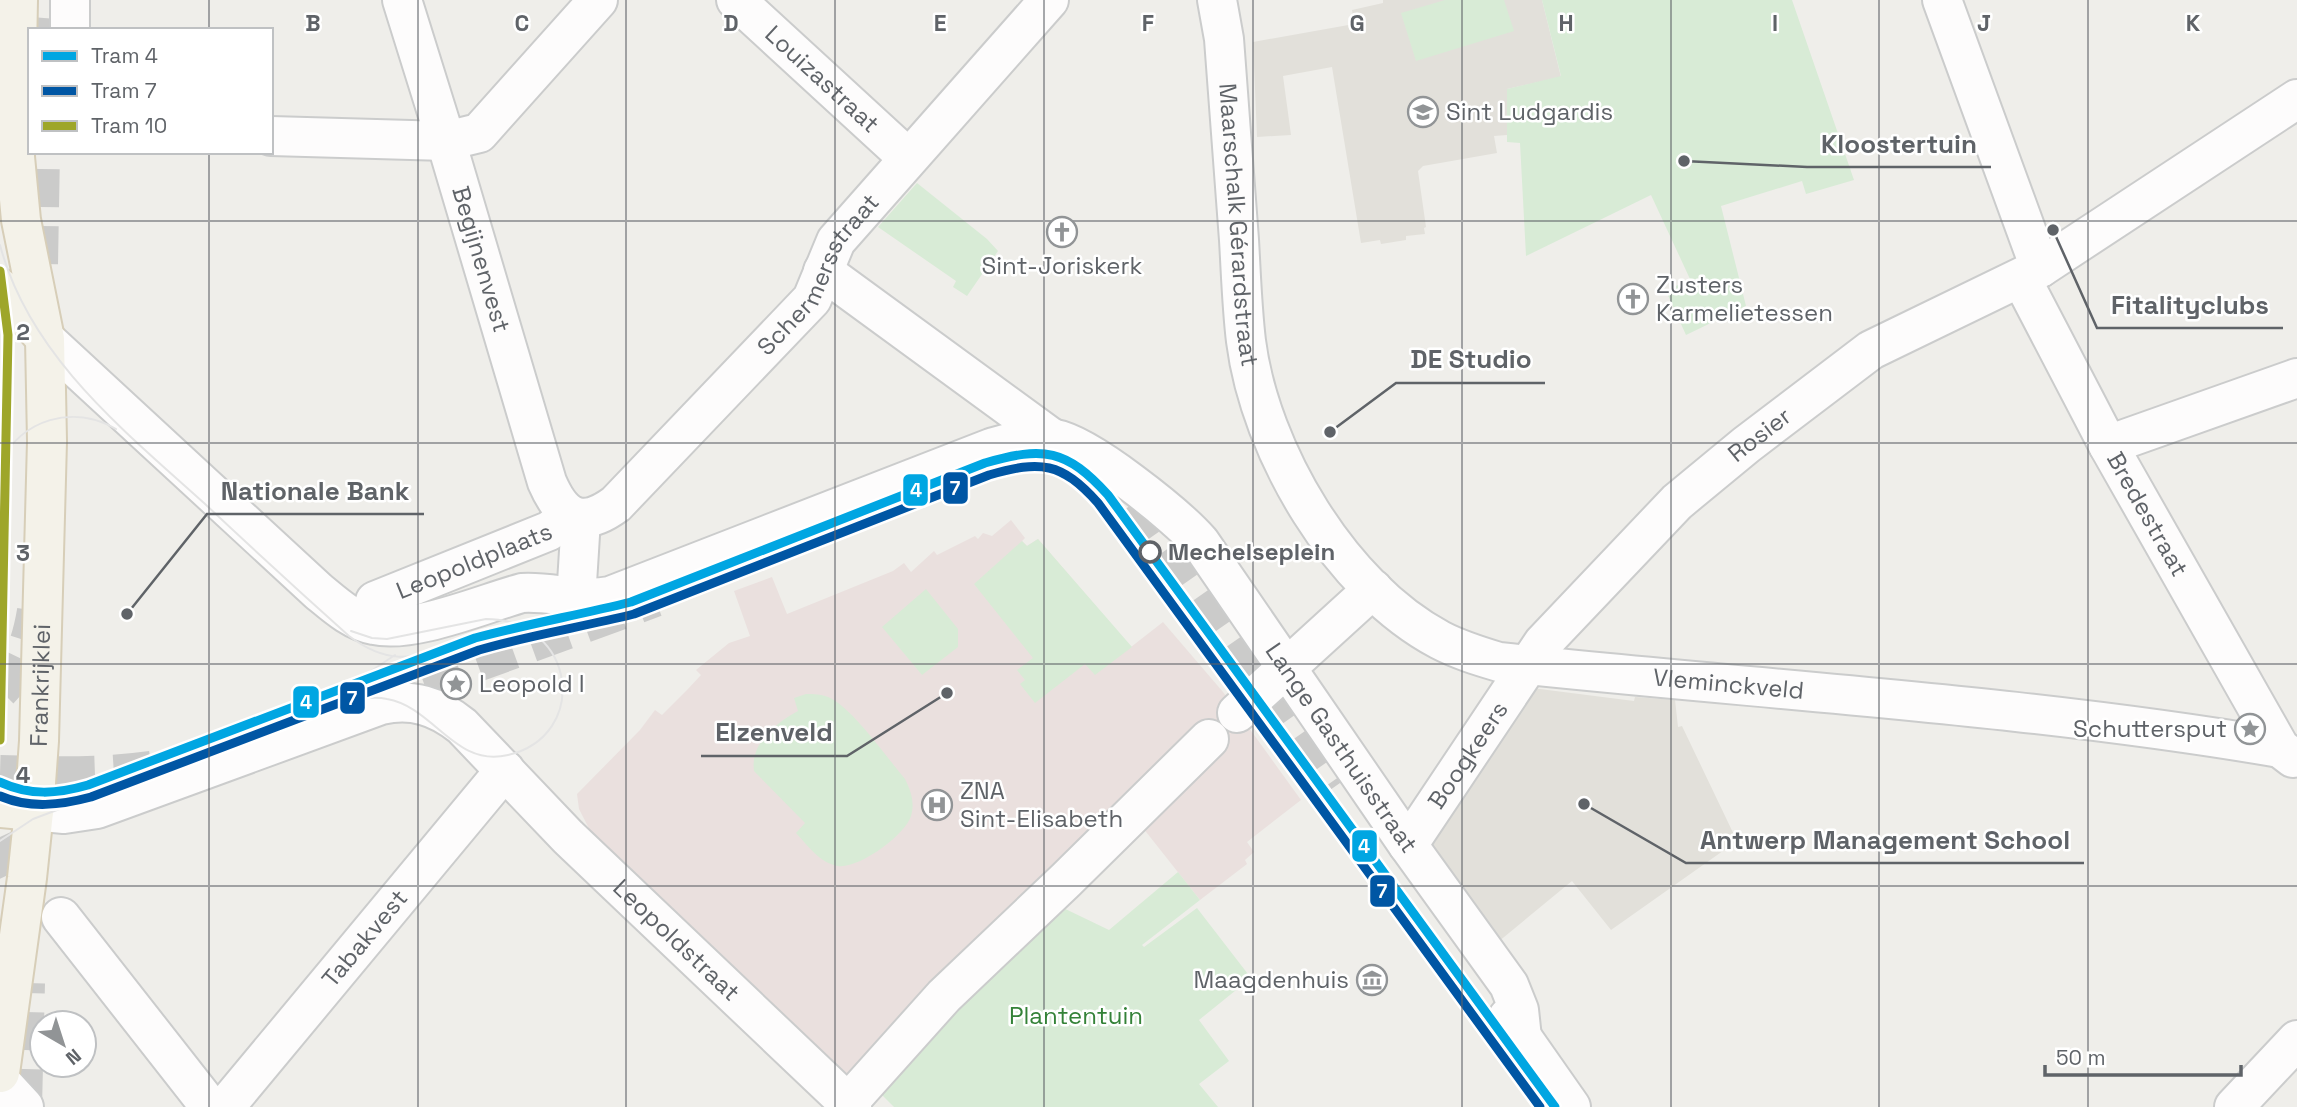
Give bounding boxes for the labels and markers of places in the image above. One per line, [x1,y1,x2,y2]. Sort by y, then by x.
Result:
school or university icon: Sint Ludgardis [1406,95,1440,129]
place label: Sint Ludgardis [1446,96,1613,127]
callout: Kloostertuin [1807,120,1991,167]
church icon: Sint-Joriskerk [1045,215,1079,249]
place label: Sint-Joriskerk [981,250,1143,281]
place label: Zusters Karmelietessen [1656,269,1833,328]
callout: Fitalityclubs [2097,281,2283,328]
church icon: Zusters Karmelietessen [1616,282,1650,316]
callout: DE Studio [1396,336,1545,383]
callout: Nationale Bank [207,467,424,514]
place label: Mechelseplein [1168,536,1335,567]
marker: Mechelseplein [1139,541,1161,563]
place icon: Leopold I [439,667,473,701]
place label: Leopold I [479,668,585,699]
callout: Elzenveld [701,709,847,756]
place icon: Schuttersput [2233,712,2267,746]
place label: Schuttersput [2073,713,2227,744]
place label: ZNA Sint-Elisabeth [960,775,1123,834]
hospital icon: ZNA Sint-Elisabeth [920,788,954,822]
callout: Antwerp Management School [1686,816,2084,863]
museum icon: Maagdenhuis [1355,963,1389,997]
place label: Maagdenhuis [1193,964,1349,995]

